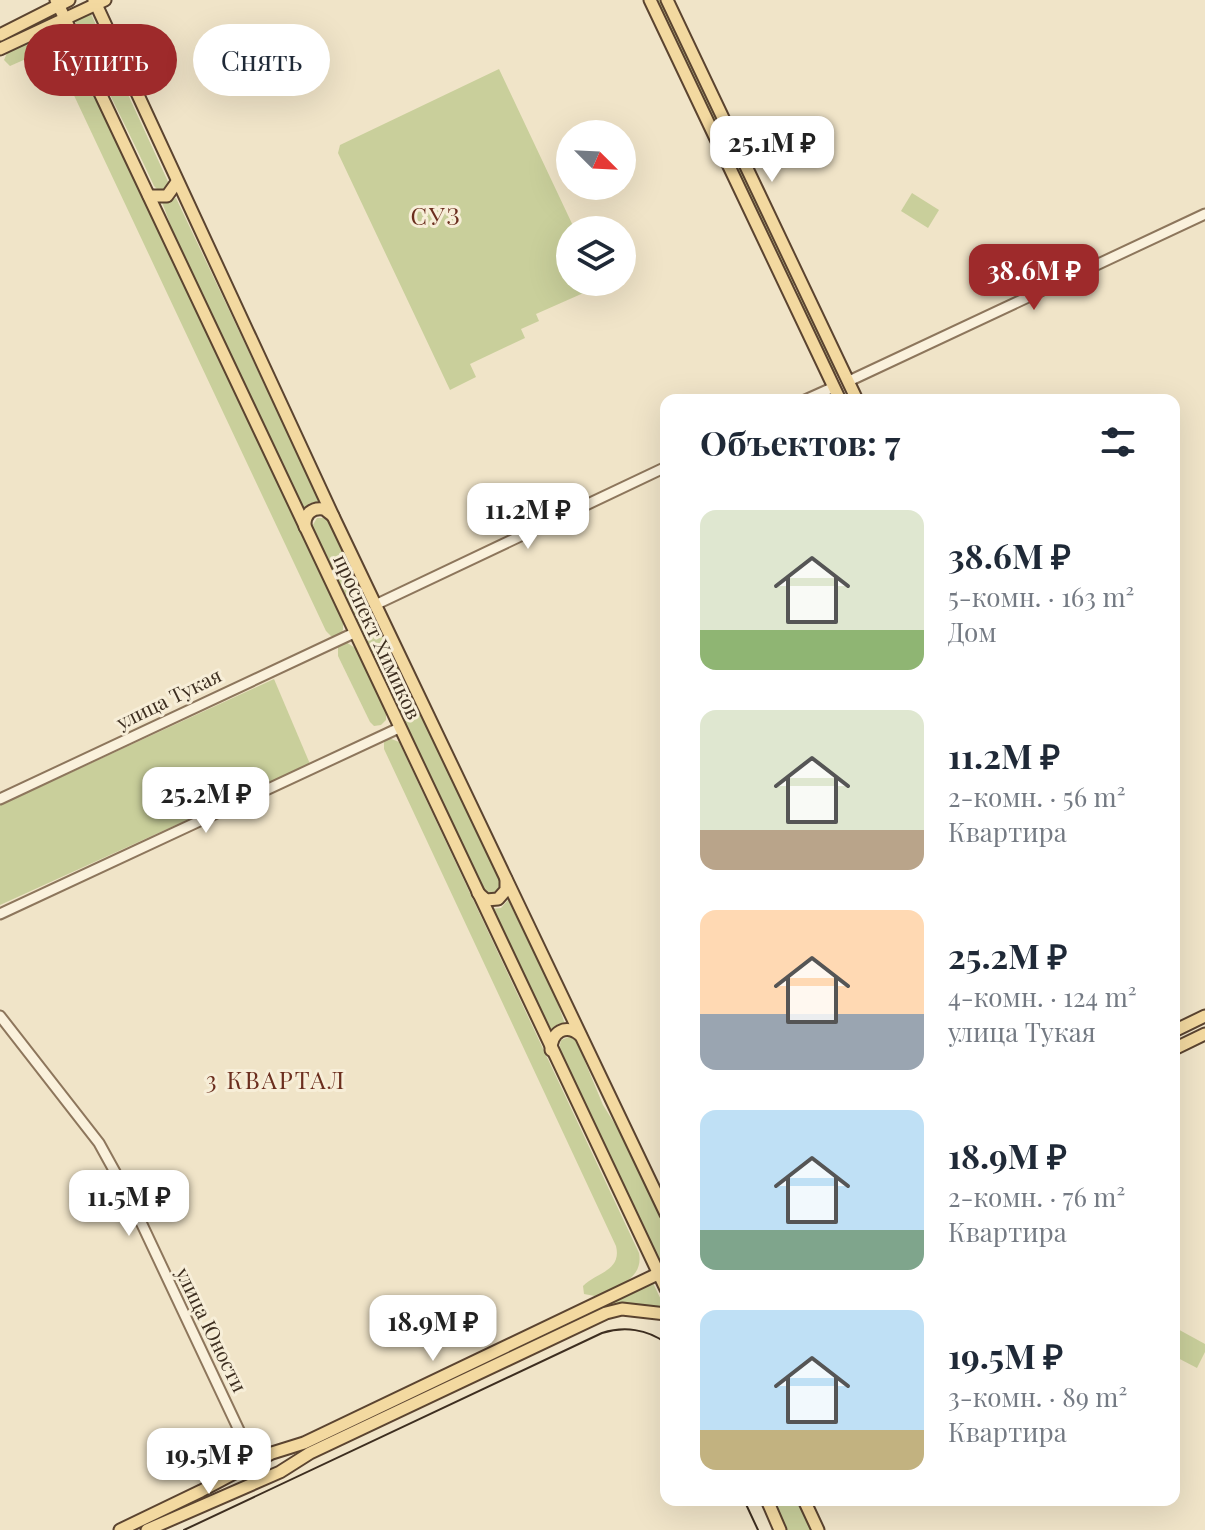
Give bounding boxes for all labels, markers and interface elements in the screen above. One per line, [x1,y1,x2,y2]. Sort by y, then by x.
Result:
chip: Купить [24,24,177,96]
chip: Снять [193,24,330,96]
pin: 25.1M ₽ [698,116,846,184]
north arrow [556,120,636,200]
map controls [556,120,636,296]
text: 25.1M ₽ [728,124,816,159]
district label: СУЗ [410,199,462,231]
button: layers [556,216,636,296]
pin: 38.6M ₽ [960,244,1108,312]
text: 38.6M ₽ [987,252,1081,287]
text: Объектов: 7 [700,419,900,465]
icon: filters [1096,420,1140,464]
pin: 11.2M ₽ [454,483,602,551]
text: 11.2M ₽ [485,491,571,526]
text: 38.6M ₽ [948,532,1071,578]
icon: home [764,542,860,638]
street label: проспект Химиков [328,549,429,723]
text: 5-комн. · 163 m² [948,579,1134,614]
text: Дом [948,614,997,649]
street label: улица Тукая [110,661,226,735]
text: 11.2M ₽ [948,732,1060,778]
icon: home [764,742,860,838]
pin: 25.2M ₽ [132,767,280,835]
text: 25.2M ₽ [160,775,252,810]
text: 2-комн. · 56 m² [948,779,1125,814]
text: Квартира [948,814,1067,849]
text: 25.2M ₽ [948,932,1068,978]
icon: home [764,942,860,1038]
text: 4-комн. · 124 m² [948,979,1137,1014]
text: улица Тукая [948,1014,1096,1049]
district label: 3 КВАРТАЛ [206,1063,346,1095]
text: 18.9M ₽ [948,1132,1067,1178]
icon: home [764,1142,860,1238]
pin: 11.5M ₽ [55,1170,203,1238]
text: 11.5M ₽ [87,1178,171,1213]
text: 2-комн. · 76 m² [948,1179,1125,1214]
text: Квартира [948,1214,1067,1249]
street label: улица Юности [170,1262,254,1396]
pin: 18.9M ₽ [359,1295,507,1363]
text: 18.9M ₽ [387,1303,479,1338]
text: 19.5M ₽ [948,1332,1063,1378]
icon: home [764,1342,860,1438]
text: 3-комн. · 89 m² [948,1379,1127,1414]
text: Квартира [948,1414,1067,1449]
pin: 19.5M ₽ [135,1428,283,1496]
text: 19.5M ₽ [165,1436,253,1471]

